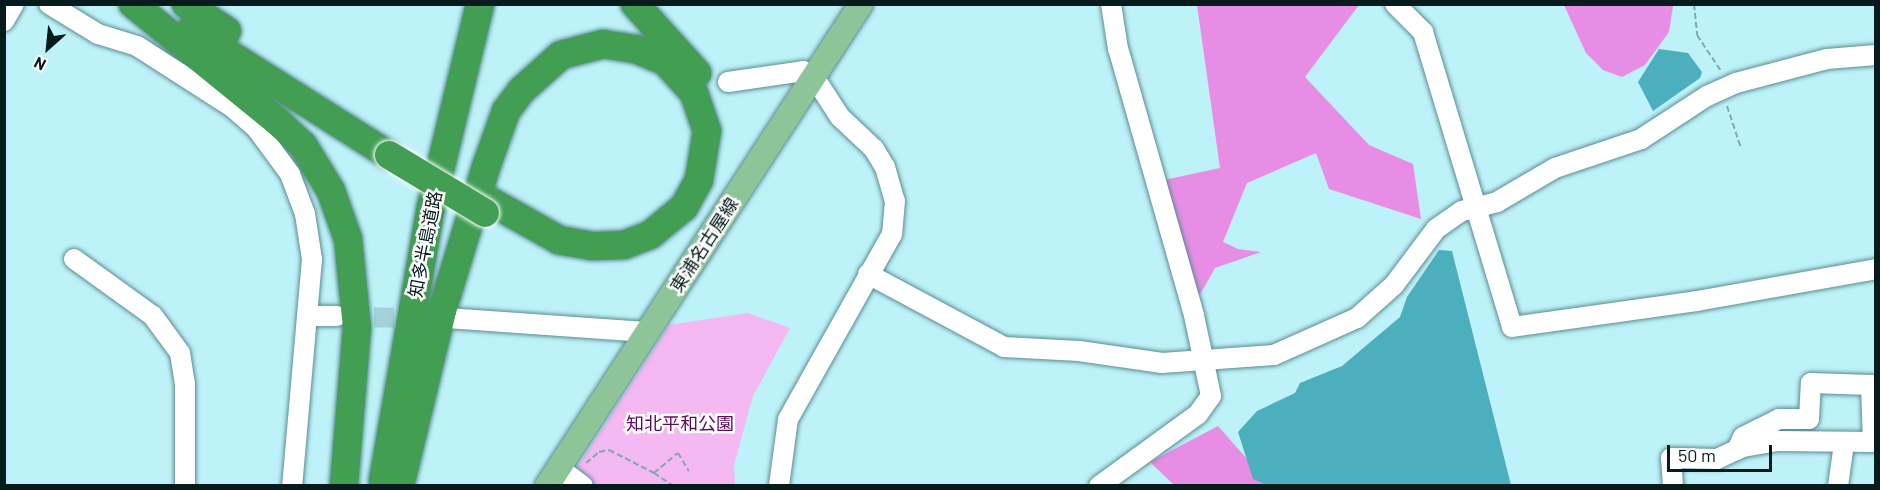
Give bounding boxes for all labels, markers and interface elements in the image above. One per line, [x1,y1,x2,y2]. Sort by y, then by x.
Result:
north arrow [18,18,78,78]
text: N [31,54,49,75]
street label: 知多半島道路 [404,189,446,299]
street label: 東浦名古屋線 [666,194,742,296]
park label: 知北平和公園 [626,412,734,434]
scale bar [1670,433,1775,471]
text: 50 m [1678,444,1716,466]

